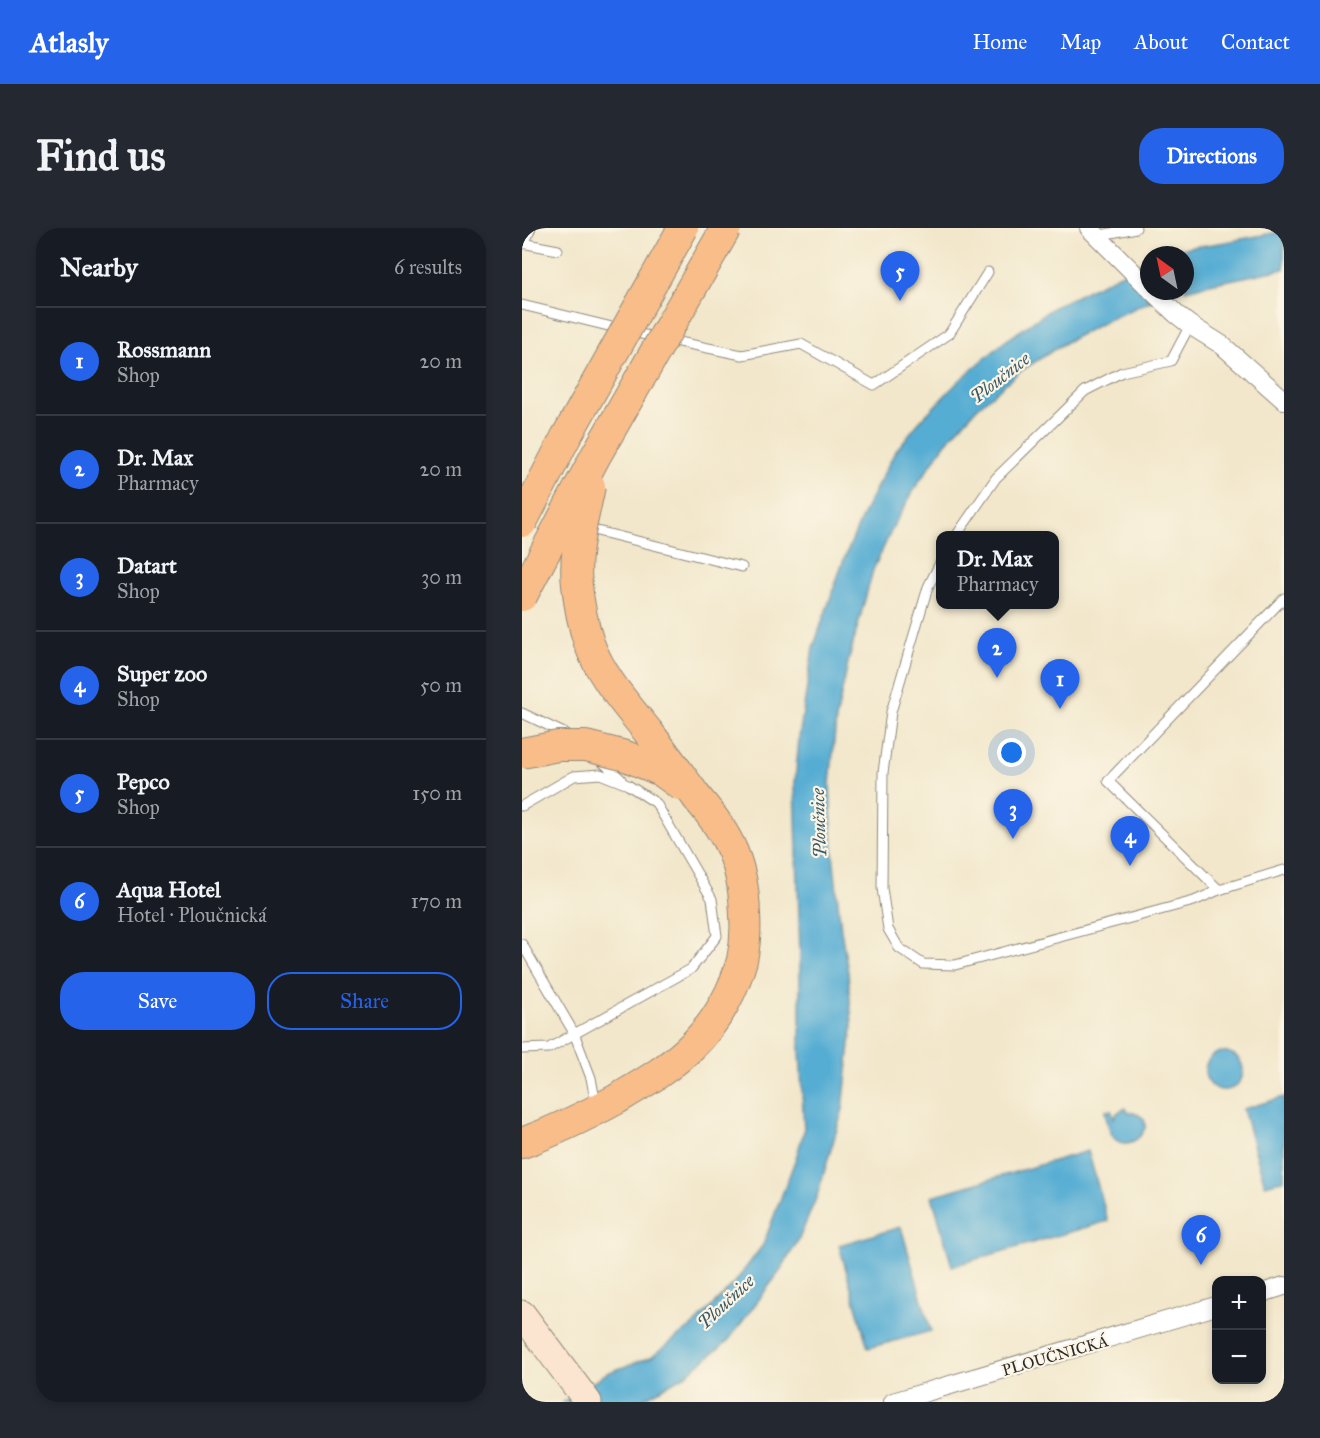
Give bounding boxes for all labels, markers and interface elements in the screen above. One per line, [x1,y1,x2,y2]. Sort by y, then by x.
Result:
text: Atlasly [30,25,108,60]
text: Home [972,29,1027,55]
text: Map [1060,29,1101,55]
text: About [1134,29,1188,55]
text: Contact [1221,29,1290,55]
button: Directions [1139,128,1284,184]
text: Find us [36,130,166,182]
north arrow [1140,246,1194,300]
text: Nearby [60,251,138,283]
pin: 5 [880,251,920,301]
text: 6 results [394,255,462,279]
text: Rossmann [117,336,211,363]
water label: Ploučnice [966,347,1035,408]
text: 1 [76,349,83,373]
text: 20 m [419,349,462,373]
text: Shop [117,363,160,387]
text: Dr. Max [117,444,193,471]
text: 2 [75,457,84,481]
text: 20 m [419,457,462,481]
text: Pharmacy [117,471,199,495]
popup [936,531,1059,609]
text: Dr. Max [957,545,1033,572]
text: Datart [117,552,177,579]
text: 3 [76,565,84,589]
text: 30 m [421,565,462,589]
text: Pharmacy [957,572,1038,596]
text: Shop [117,579,160,603]
pin: 2 [978,628,1016,678]
text: Super zoo [117,660,207,687]
pin: 1 [1040,660,1080,709]
text: 4 [74,673,85,697]
text: 50 m [420,673,462,697]
text: Shop [117,687,160,711]
your location [997,738,1026,767]
text: Pepco [117,768,170,795]
text: 5 [75,781,84,805]
text: 150 m [412,781,462,805]
water label: Ploučnice [807,787,831,858]
pin: 3 [994,790,1032,839]
text: Shop [117,795,160,819]
pin: 4 [1110,816,1150,866]
text: Aqua Hotel [117,876,221,903]
text: 6 [74,889,85,913]
text: 170 m [411,889,462,913]
text: Hotel · Ploučnická [117,903,267,927]
button: Save [60,972,255,1030]
button: Share [267,972,462,1030]
pin: 6 [1182,1216,1220,1265]
water label: Ploučnice [693,1269,760,1334]
map controls [1212,1276,1266,1384]
button: + [1212,1276,1266,1330]
street label: PLOUČNICKÁ [1000,1330,1111,1380]
button: − [1212,1330,1266,1384]

